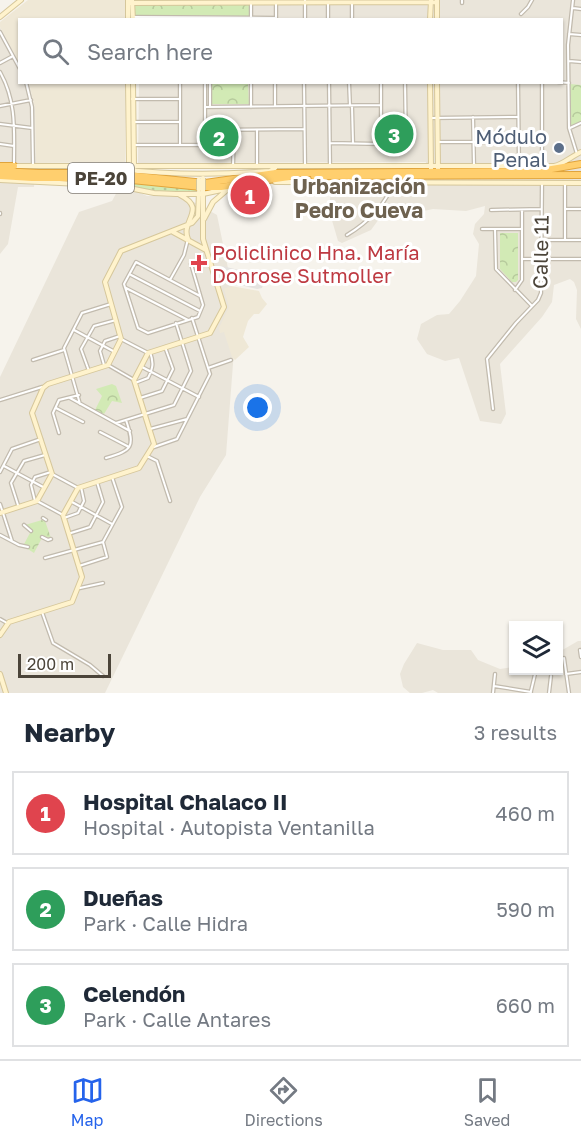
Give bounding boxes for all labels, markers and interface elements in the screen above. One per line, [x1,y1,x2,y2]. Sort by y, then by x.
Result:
search box [18,18,563,84]
icon: search [39,35,72,68]
text: Search here [87,38,213,65]
pin: 3 [374,112,414,156]
pin: 2 [200,114,238,160]
place label: Módulo Penal [475,124,547,171]
marker: Módulo Penal [552,141,566,155]
road number: PE-20 [68,163,134,193]
pin: 1 [230,172,270,218]
district label: Urbanización Pedro Cueva [292,173,426,223]
street label: Calle 11 [527,215,553,289]
place label: Policlinico Hna. María Donrose Sutmoller [212,240,420,287]
marker: Policlinico Hna. María Donrose Sutmoller [190,254,208,272]
your location [243,393,272,422]
map controls [509,621,563,675]
button: layers [509,621,563,675]
scale bar [18,651,111,678]
text: 200 m [27,654,74,674]
text: Nearby [24,717,115,748]
text: 3 results [474,720,557,744]
text: Hospital Chalaco II [83,788,287,815]
text: 1 [40,801,51,825]
text: 460 m [496,801,555,825]
text: Hospital · Autopista Ventanilla [83,815,375,839]
text: Dueñas [83,884,163,911]
text: 2 [39,897,52,921]
text: 590 m [496,897,555,921]
text: Park · Calle Hidra [83,911,248,935]
text: Celendón [83,980,185,1007]
text: 3 [39,993,52,1017]
text: 660 m [496,993,555,1017]
text: Park · Calle Antares [83,1007,271,1031]
tab: Map [71,1074,104,1130]
tab: Directions [245,1074,323,1130]
tab: Saved [464,1074,510,1130]

